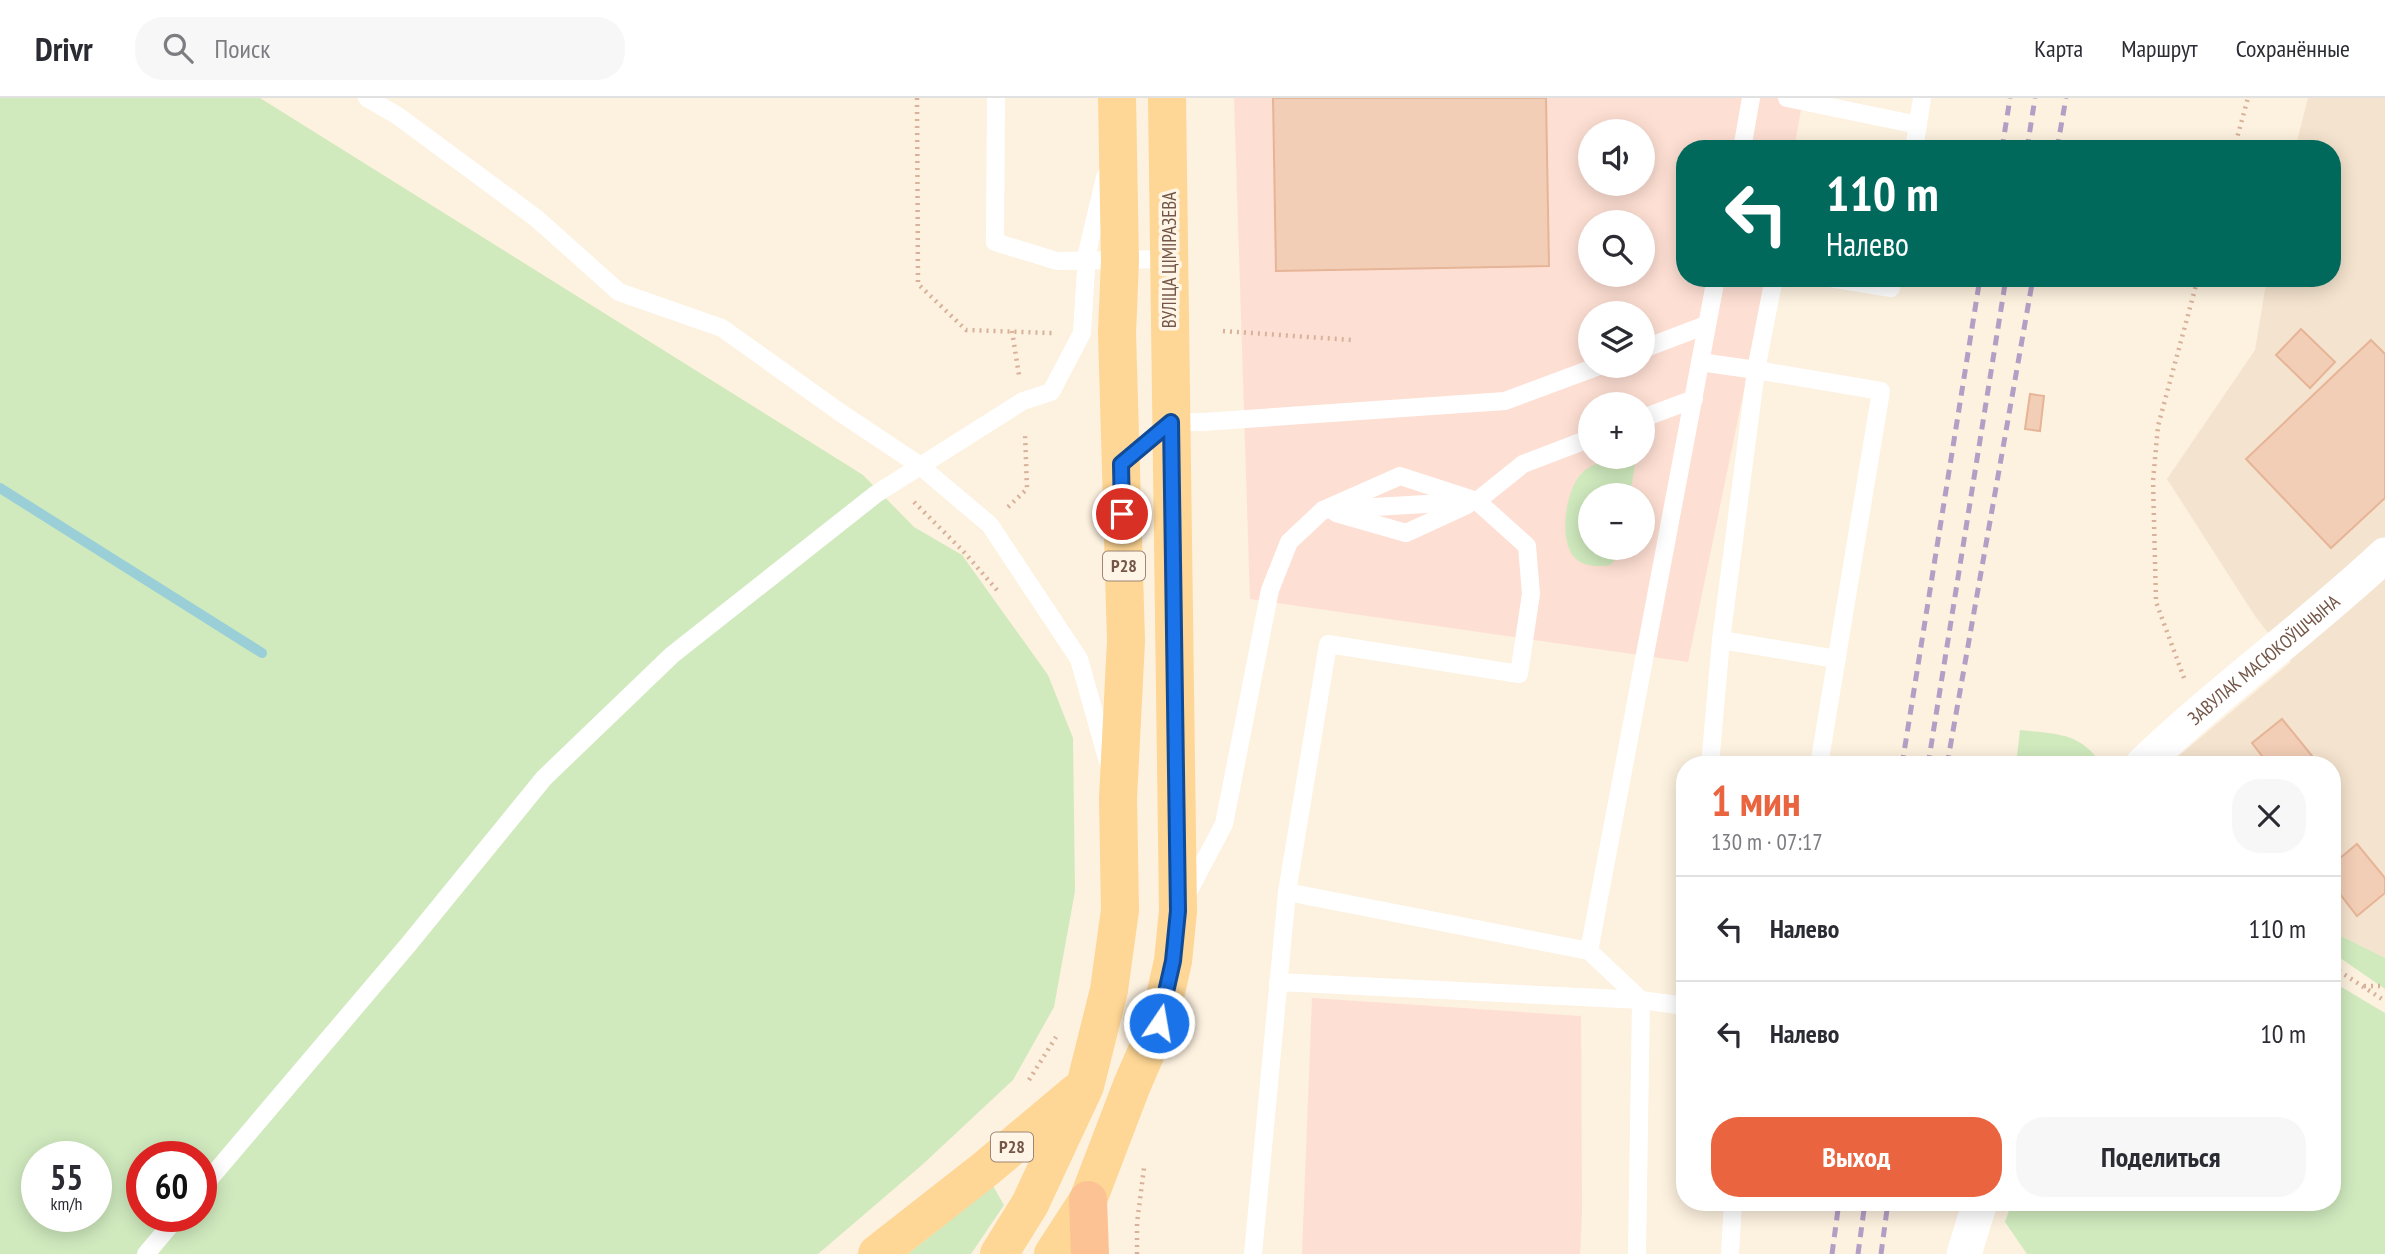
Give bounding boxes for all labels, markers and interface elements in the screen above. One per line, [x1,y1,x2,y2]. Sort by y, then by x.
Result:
search box [135,17,625,80]
text: Drivr [35,27,93,70]
icon: search [159,29,197,67]
text: Поиск [215,32,270,65]
text: Карта [2034,33,2083,64]
text: Маршрут [2121,33,2198,64]
text: Сохранённые [2236,33,2350,64]
map controls [1578,119,1655,560]
button: sound [1578,119,1655,196]
text: 110 m [1826,161,1939,225]
icon: left [1711,168,1802,259]
street label: ВУЛІЦА ЦІМІРАЗЕВА [1157,192,1181,328]
button: search [1578,210,1655,287]
text: Налево [1826,223,1909,265]
button: layers [1578,301,1655,378]
button: + [1578,392,1655,469]
button: − [1578,483,1655,560]
pin [1092,484,1152,544]
icon: arrive [1103,495,1141,533]
road number: Р28 [1103,552,1145,580]
street label: ЗАВУЛАК МАСЮКОЎШЧЫНА [2183,589,2344,730]
text: 1 мин [1711,773,1801,828]
button: close [2232,779,2306,853]
text: 130 m · 07:17 [1711,827,1823,856]
icon: left [1711,910,1749,948]
text: Налево [1770,912,1839,945]
text: 110 m [2248,912,2306,945]
position arrow [1122,986,1196,1060]
icon: left [1711,1015,1749,1053]
text: Налево [1770,1017,1839,1050]
text: 10 m [2260,1017,2306,1050]
button: Выход [1711,1117,2002,1197]
button: Поделиться [2016,1117,2306,1197]
road number: Р28 [991,1132,1033,1162]
speed limit sign: 60 [126,1141,217,1232]
text: 55 [50,1154,83,1200]
text: km/h [51,1192,82,1215]

